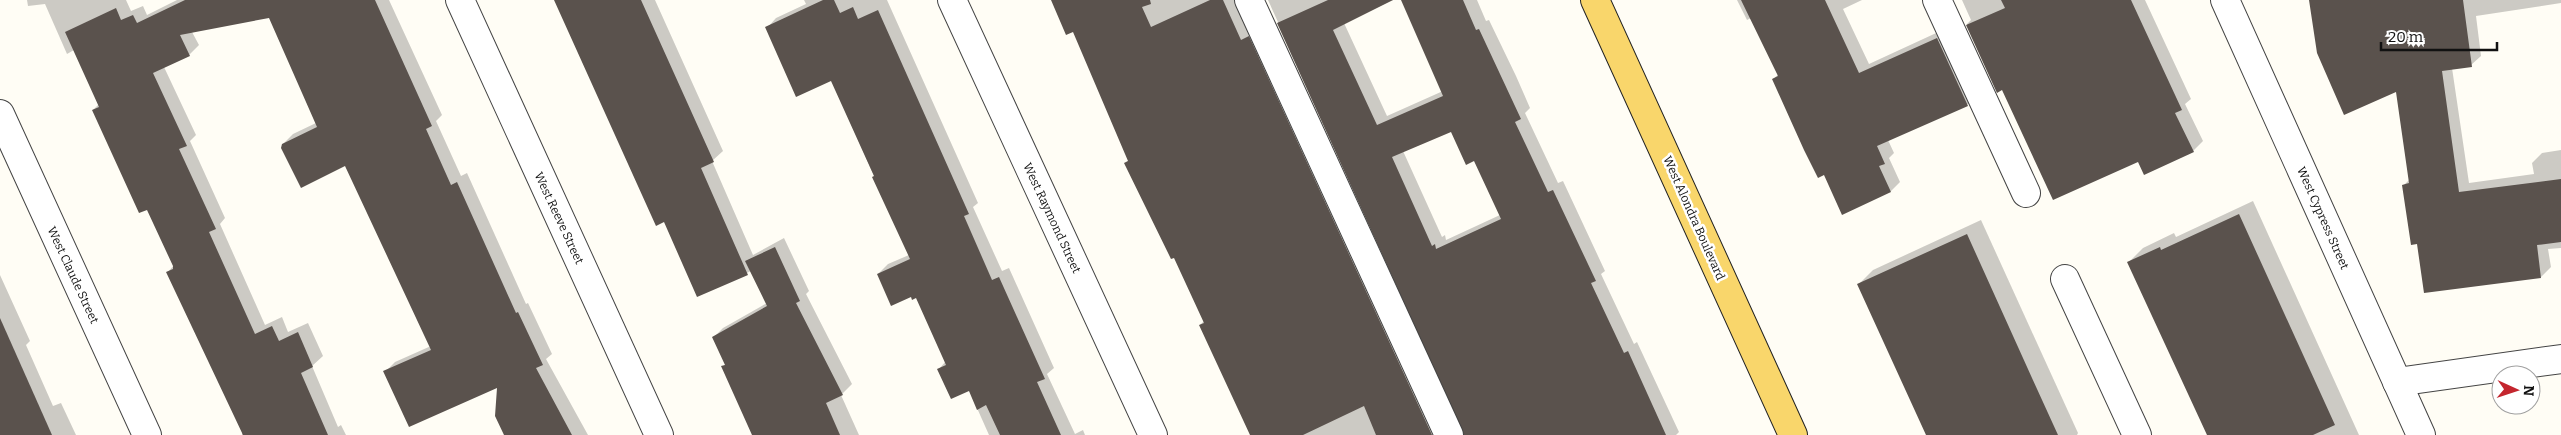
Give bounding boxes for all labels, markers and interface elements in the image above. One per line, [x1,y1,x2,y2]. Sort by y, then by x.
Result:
scale bar [2381,20,2497,52]
text: 20 m [2388,28,2424,46]
street label: West Alondra Boulevard [1660,154,1728,282]
street label: West Raymond Street [1020,161,1084,276]
street label: West Cypress Street [2294,165,2352,272]
street label: West Reeve Street [532,170,587,267]
street label: West Claude Street [44,224,102,326]
north arrow [2491,365,2541,415]
text: N [2520,385,2537,397]

